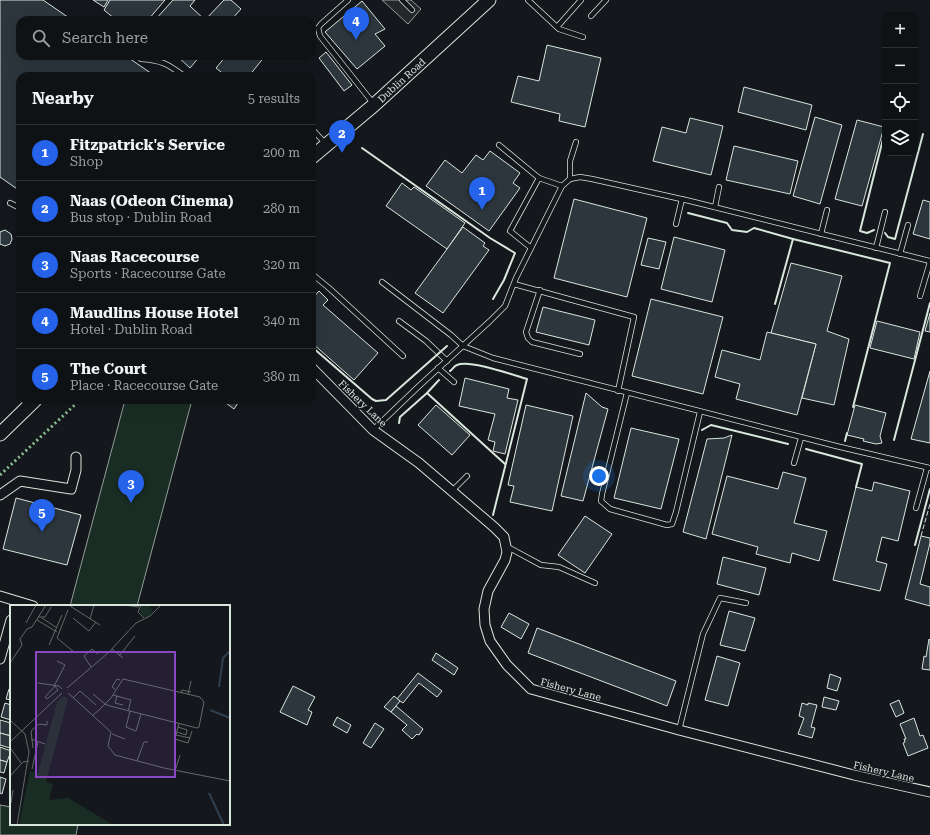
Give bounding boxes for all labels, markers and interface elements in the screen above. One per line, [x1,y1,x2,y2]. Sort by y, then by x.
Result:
pin: 4 [343,7,369,40]
map controls [882,12,918,156]
button: + [882,12,918,48]
search box [16,16,316,60]
icon: search [30,27,52,49]
text: Search here [62,29,148,47]
button: − [882,48,918,84]
street label: Dublin Road [376,56,428,105]
button: locate [882,84,918,120]
text: Nearby [32,88,94,108]
text: 5 results [248,91,300,106]
pin: 2 [329,120,355,153]
button: layers [882,120,918,156]
text: Fitzpatrick's Service [70,136,225,154]
text: 1 [41,145,49,160]
text: 200 m [263,145,300,160]
text: Shop [70,154,103,169]
pin: 1 [469,177,495,210]
text: Naas (Odeon Cinema) [70,192,233,210]
text: 2 [41,201,49,216]
text: 280 m [263,201,300,216]
text: Bus stop · Dublin Road [70,210,212,225]
text: Naas Racecourse [70,248,199,266]
text: 3 [41,257,49,272]
text: 320 m [263,257,300,272]
text: Sports · Racecourse Gate [70,266,226,281]
text: Maudlins House Hotel [70,304,238,322]
text: 4 [41,313,49,328]
text: 340 m [263,313,300,328]
text: Hotel · Dublin Road [70,322,193,337]
text: The Court [70,360,147,378]
text: 5 [41,369,49,384]
text: 380 m [263,369,300,384]
text: Place · Racecourse Gate [70,378,218,393]
street label: Fishery Lane [336,378,389,429]
your location [589,466,609,486]
pin: 3 [118,470,144,503]
pin: 5 [29,499,55,532]
inset map [10,605,230,825]
street label: Fishery Lane [539,676,603,703]
street label: Fishery Lane [852,759,916,784]

